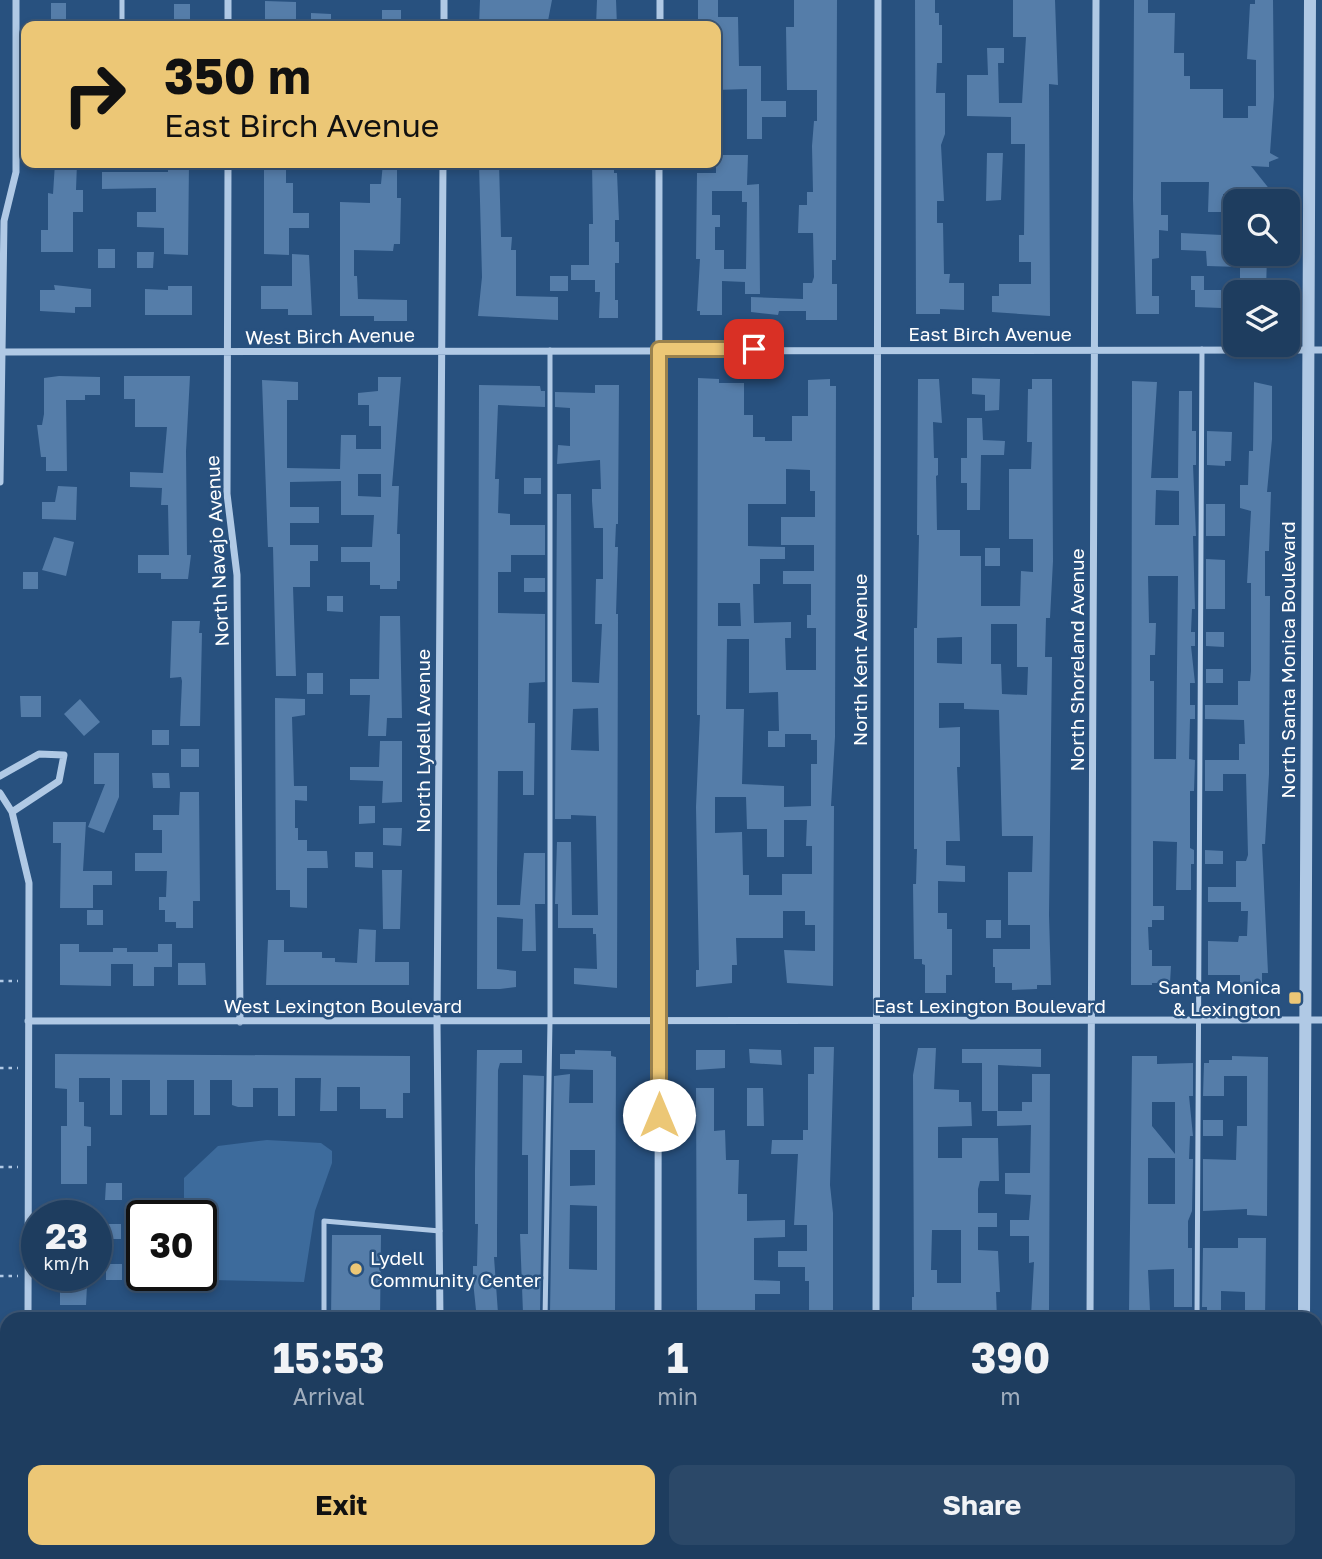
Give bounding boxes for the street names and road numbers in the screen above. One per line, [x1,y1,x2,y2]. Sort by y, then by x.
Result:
street label: East Birch Avenue [908,322,1072,345]
street label: West Birch Avenue [245,323,415,348]
street label: North Navajo Avenue [200,455,233,647]
street label: North Santa Monica Boulevard [1276,521,1299,799]
street label: North Shoreland Avenue [1065,548,1088,772]
street label: North Kent Avenue [848,574,871,746]
street label: North Lydell Avenue [411,649,434,833]
street label: West Lexington Boulevard [224,994,462,1017]
street label: East Lexington Boulevard [874,994,1106,1017]

